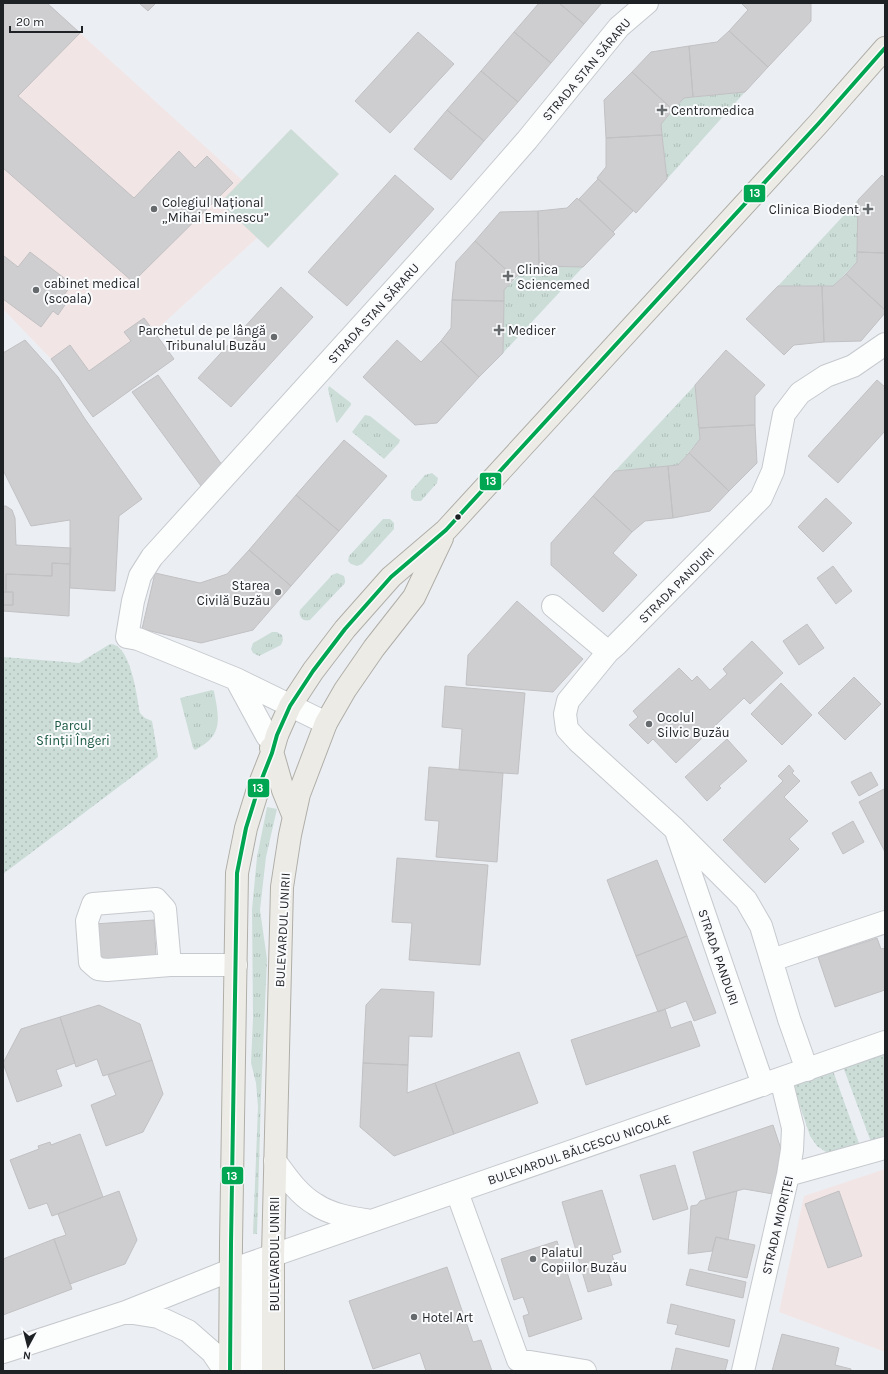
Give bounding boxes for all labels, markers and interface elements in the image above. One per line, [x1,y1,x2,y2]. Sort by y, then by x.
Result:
scale bar [10,8,82,34]
text: 20 m [16,15,44,29]
street label: STRADA STAN SĂRARU [539,15,634,124]
place label: Centromedica [671,103,754,118]
marker: Centromedica [656,104,668,116]
line badge: 13 [743,184,766,203]
text: 13 [750,187,761,200]
place label: Colegiul Național „Mihai Eminescu” [162,195,269,225]
place label: Clinica Biodent [769,202,859,217]
marker: Clinica Biodent [862,203,874,215]
marker: Colegiul Național „Mihai Eminescu” [149,204,159,214]
street label: STRADA STAN SĂRARU [324,260,422,366]
place label: Clinica Sciencemed [517,262,590,292]
marker: Clinica Sciencemed [502,270,514,282]
place label: cabinet medical (scoala) [44,276,140,306]
marker: cabinet medical (scoala) [31,285,41,295]
place label: Parchetul de pe lângă Tribunalul Buzău [138,323,266,353]
place label: Medicer [508,323,556,338]
marker: Medicer [493,324,505,336]
marker: Parchetul de pe lângă Tribunalul Buzău [269,332,279,342]
line badge: 13 [479,472,502,491]
text: 13 [486,475,497,488]
unlabelled marker [453,512,463,522]
street label: STRADA PANDURI [635,544,717,626]
place label: Starea Civilă Buzău [197,578,270,608]
marker: Starea Civilă Buzău [273,587,283,597]
place label: Ocolul Silvic Buzău [657,710,730,740]
park label: Parcul Sfinții Îngeri [36,718,110,748]
marker: Ocolul Silvic Buzău [644,719,654,729]
line badge: 13 [247,778,270,798]
text: 13 [253,782,264,795]
street label: BULEVARDUL UNIRII [272,872,293,988]
street label: STRADA PANDURI [695,907,742,1007]
street label: BULEVARDUL BĂLCESCU NICOLAE [486,1111,673,1188]
line badge: 13 [221,1166,244,1185]
text: 13 [227,1170,238,1183]
street label: STRADA MIORIȚEI [759,1174,797,1276]
street label: BULEVARDUL UNIRII [267,1197,282,1311]
place label: Palatul Copiilor Buzău [541,1245,627,1275]
marker: Palatul Copiilor Buzău [528,1254,538,1264]
place label: Hotel Art [422,1310,473,1325]
marker: Hotel Art [409,1312,419,1322]
north arrow [8,1326,48,1366]
text: N [22,1348,32,1362]

